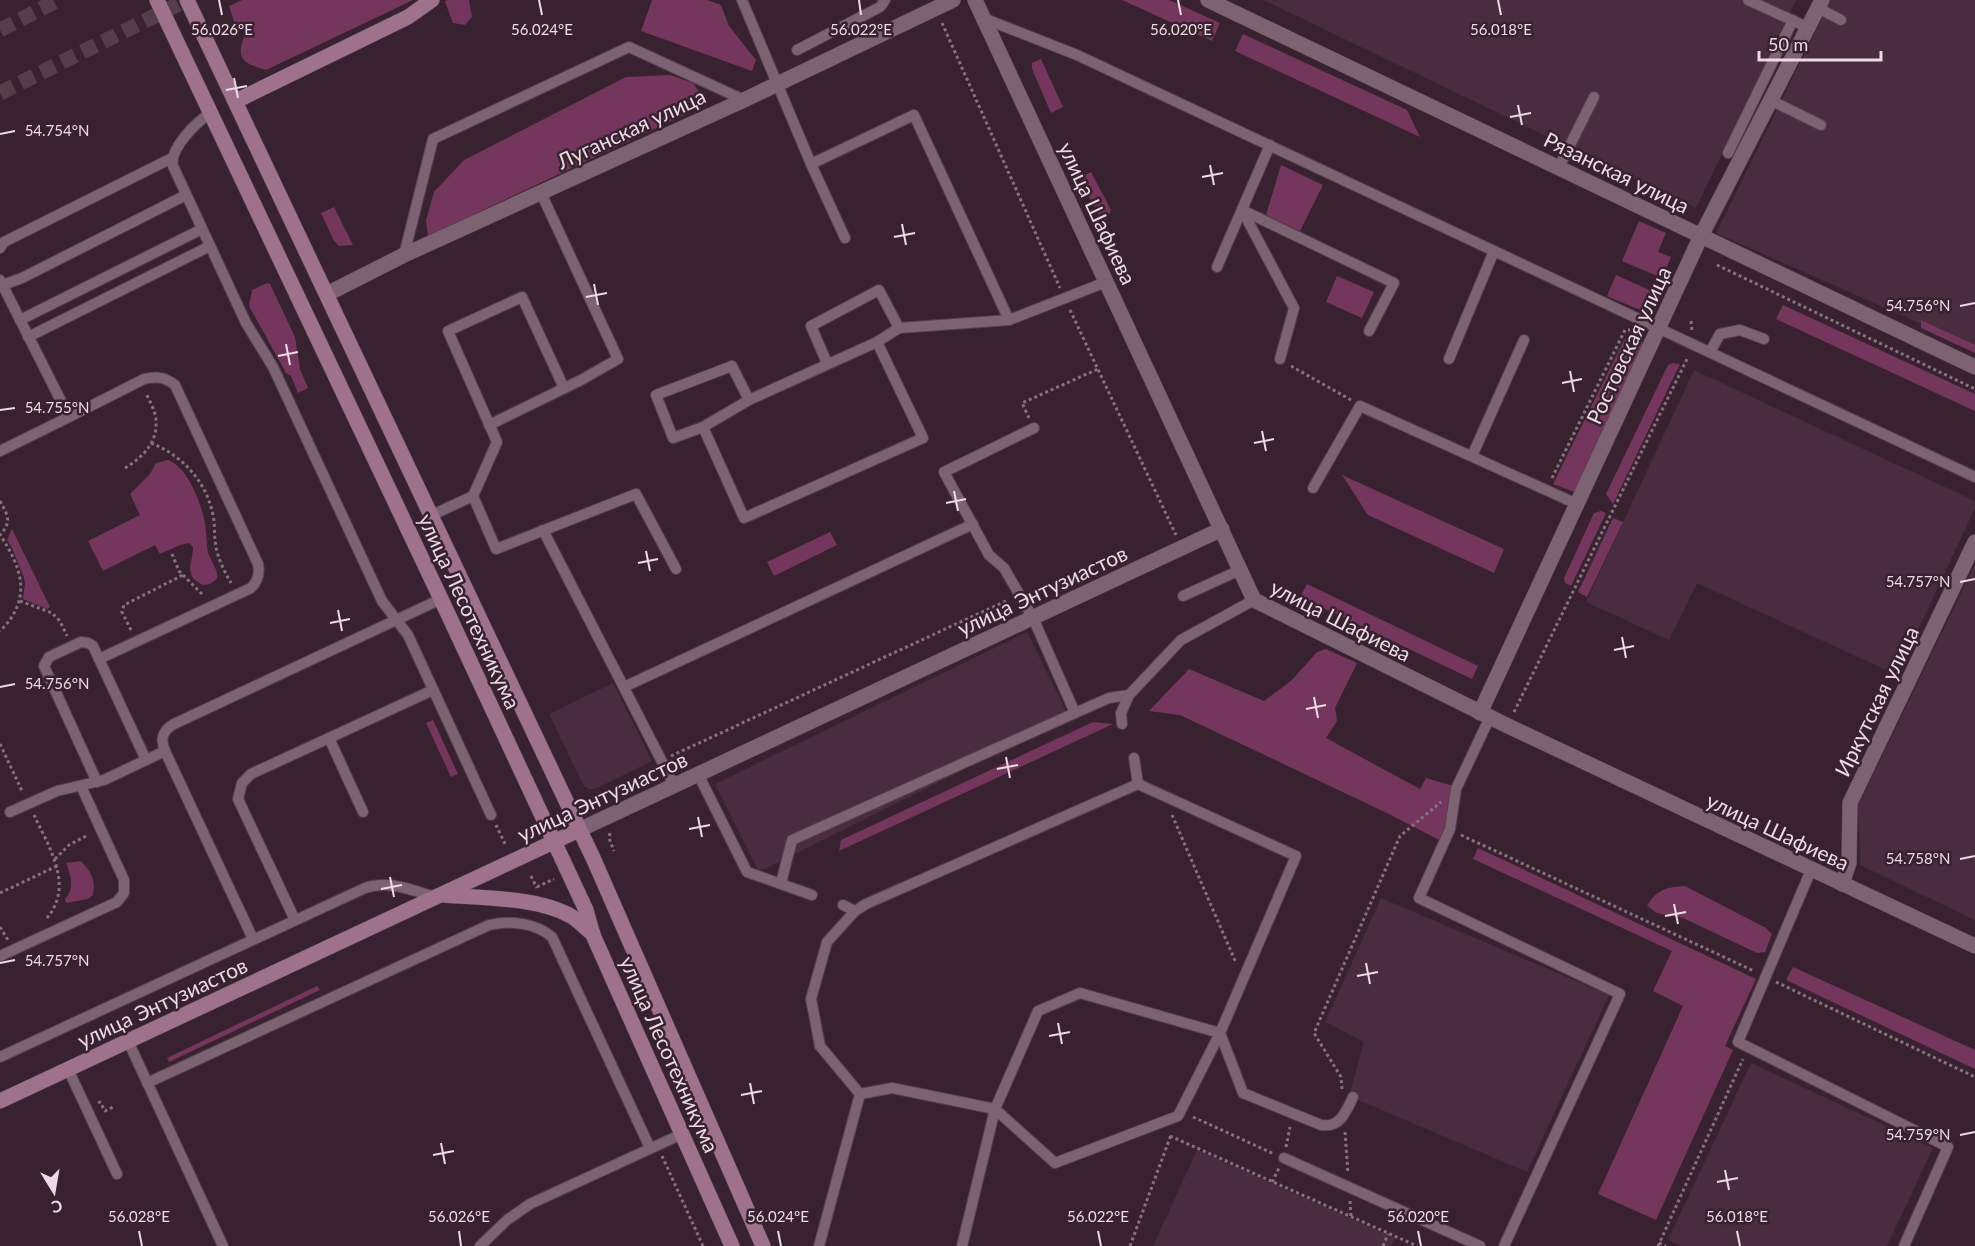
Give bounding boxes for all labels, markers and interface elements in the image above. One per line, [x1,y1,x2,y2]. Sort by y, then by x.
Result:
text: 56.026°E [191,20,253,38]
text: 56.024°E [511,20,573,38]
text: 56.022°E [830,20,892,38]
text: 56.020°E [1150,20,1212,38]
text: 56.018°E [1470,20,1532,38]
scale bar [1759,24,1880,62]
text: 50 m [1768,33,1808,55]
street label: Луганская улица [552,83,709,174]
text: 54.754°N [25,121,89,139]
street label: Рязанская улица [1540,126,1694,218]
street label: улица Шафиева [1054,138,1142,288]
street label: Ростовская улица [1581,262,1675,428]
text: 54.756°N [1886,296,1950,314]
text: 54.755°N [25,398,89,416]
street label: улица Лесотехникума [414,509,526,713]
street label: улица Энтузиастов [953,540,1131,640]
text: 54.757°N [1886,572,1950,590]
street label: улица Шафиева [1267,574,1415,666]
street label: Иркутская улица [1829,622,1923,780]
text: 54.756°N [25,674,89,692]
street label: улица Энтузиастов [513,746,691,846]
street label: улица Шафиева [1703,787,1853,875]
text: 54.758°N [1886,849,1950,867]
text: 54.757°N [25,951,89,969]
street label: улица Энтузиастов [73,952,251,1052]
street label: улица Лесотехникума [615,952,725,1156]
text: 54.759°N [1886,1125,1950,1143]
north arrow [24,1162,84,1222]
text: С [50,1197,64,1218]
text: 56.028°E [108,1207,170,1225]
text: 56.026°E [428,1207,490,1225]
text: 56.024°E [747,1207,809,1225]
text: 56.022°E [1067,1207,1129,1225]
text: 56.020°E [1387,1207,1449,1225]
text: 56.018°E [1706,1207,1768,1225]

